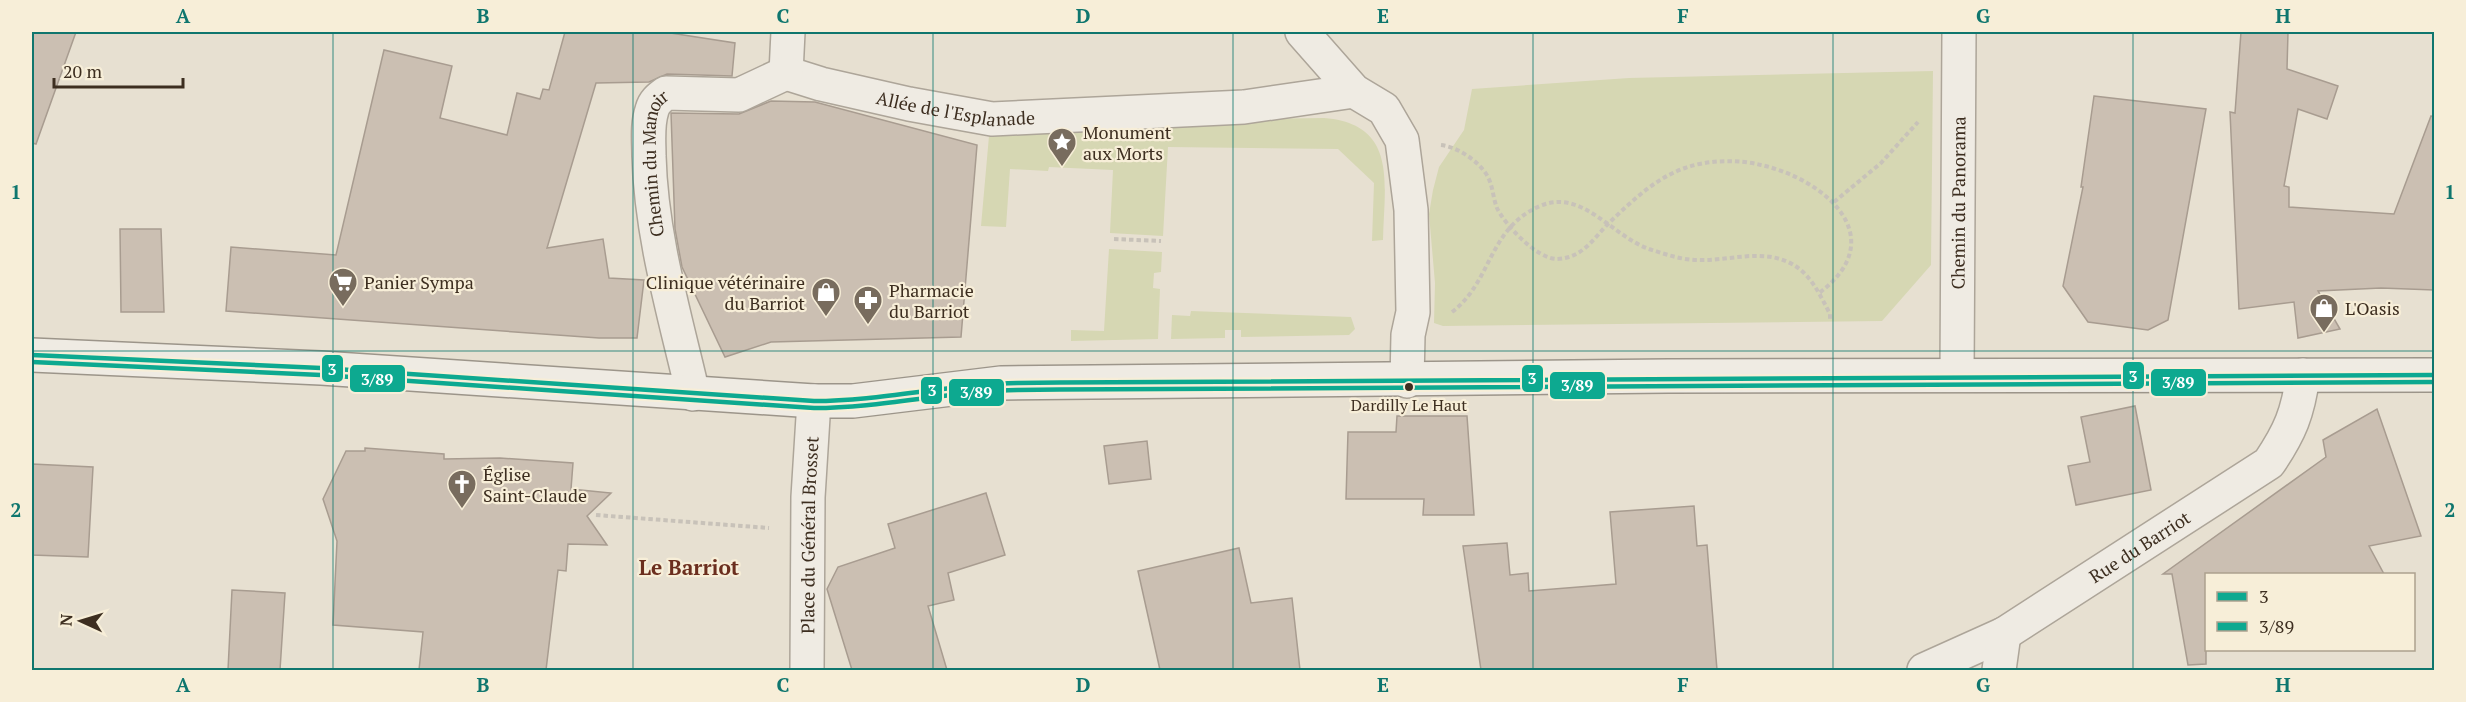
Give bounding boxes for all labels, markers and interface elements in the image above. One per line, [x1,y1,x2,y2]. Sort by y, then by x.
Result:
text: A [176,2,191,29]
text: B [477,2,490,29]
text: C [776,2,790,29]
text: D [1076,2,1090,29]
text: E [1377,2,1389,29]
text: F [1677,2,1689,29]
text: G [1976,2,1990,29]
text: H [2275,2,2291,29]
scale bar [54,51,183,89]
text: 20 m [63,59,103,83]
street label: Chemin du Manoir [637,84,673,239]
street label: Allée de l'Esplanade [874,85,1035,132]
street label: Chemin du Panorama [1945,116,1971,290]
place label: Monument aux Morts [1083,120,1172,165]
place icon: Monument aux Morts [1046,126,1078,168]
text: 1 [10,178,22,205]
text: 1 [2444,178,2456,205]
supermarket icon: Panier Sympa [327,266,359,308]
place label: Panier Sympa [364,270,474,294]
place label: Clinique vétérinaire du Barriot [646,270,805,315]
shop icon: Clinique vétérinaire du Barriot [810,276,842,318]
place label: Pharmacie du Barriot [889,278,974,323]
pharmacy icon: Pharmacie du Barriot [852,284,884,326]
shop icon: L'Oasis [2308,292,2340,334]
place label: L'Oasis [2345,296,2400,320]
line badge: 3 [321,354,344,383]
text: 3 [327,358,337,380]
line badge: 3 [2122,361,2145,390]
line badge: 3/89 [349,364,406,393]
line badge: 3 [1521,364,1544,393]
text: 3 [2128,365,2138,387]
text: 3 [1527,367,1537,389]
text: 3/89 [361,368,393,390]
line badge: 3/89 [2150,368,2207,397]
line badge: 3/89 [1549,371,1606,400]
text: 3/89 [2162,371,2194,393]
text: 3/89 [1561,374,1593,396]
line badge: 3 [920,376,943,405]
line badge: 3/89 [948,378,1005,407]
text: 3 [927,379,937,401]
text: 3/89 [960,381,992,403]
marker: Dardilly Le Haut [1403,381,1415,393]
place label: Dardilly Le Haut [1351,394,1467,416]
street label: Place du Général Brosset [795,435,824,634]
place label: Église Saint-Claude [483,462,587,507]
church icon: Église Saint-Claude [446,468,478,510]
text: 2 [10,496,22,523]
text: 2 [2444,496,2456,523]
street label: Rue du Barriot [2084,505,2195,588]
district label: Le Barriot [639,553,740,581]
legend [2205,573,2415,651]
text: 3 [2259,584,2269,608]
north arrow [51,591,111,651]
text: N [55,613,77,627]
text: 3/89 [2259,614,2294,638]
text: A [176,671,191,698]
text: B [477,671,490,698]
text: C [776,671,790,698]
text: D [1076,671,1090,698]
text: E [1377,671,1389,698]
text: F [1677,671,1689,698]
text: G [1976,671,1990,698]
text: H [2275,671,2291,698]

